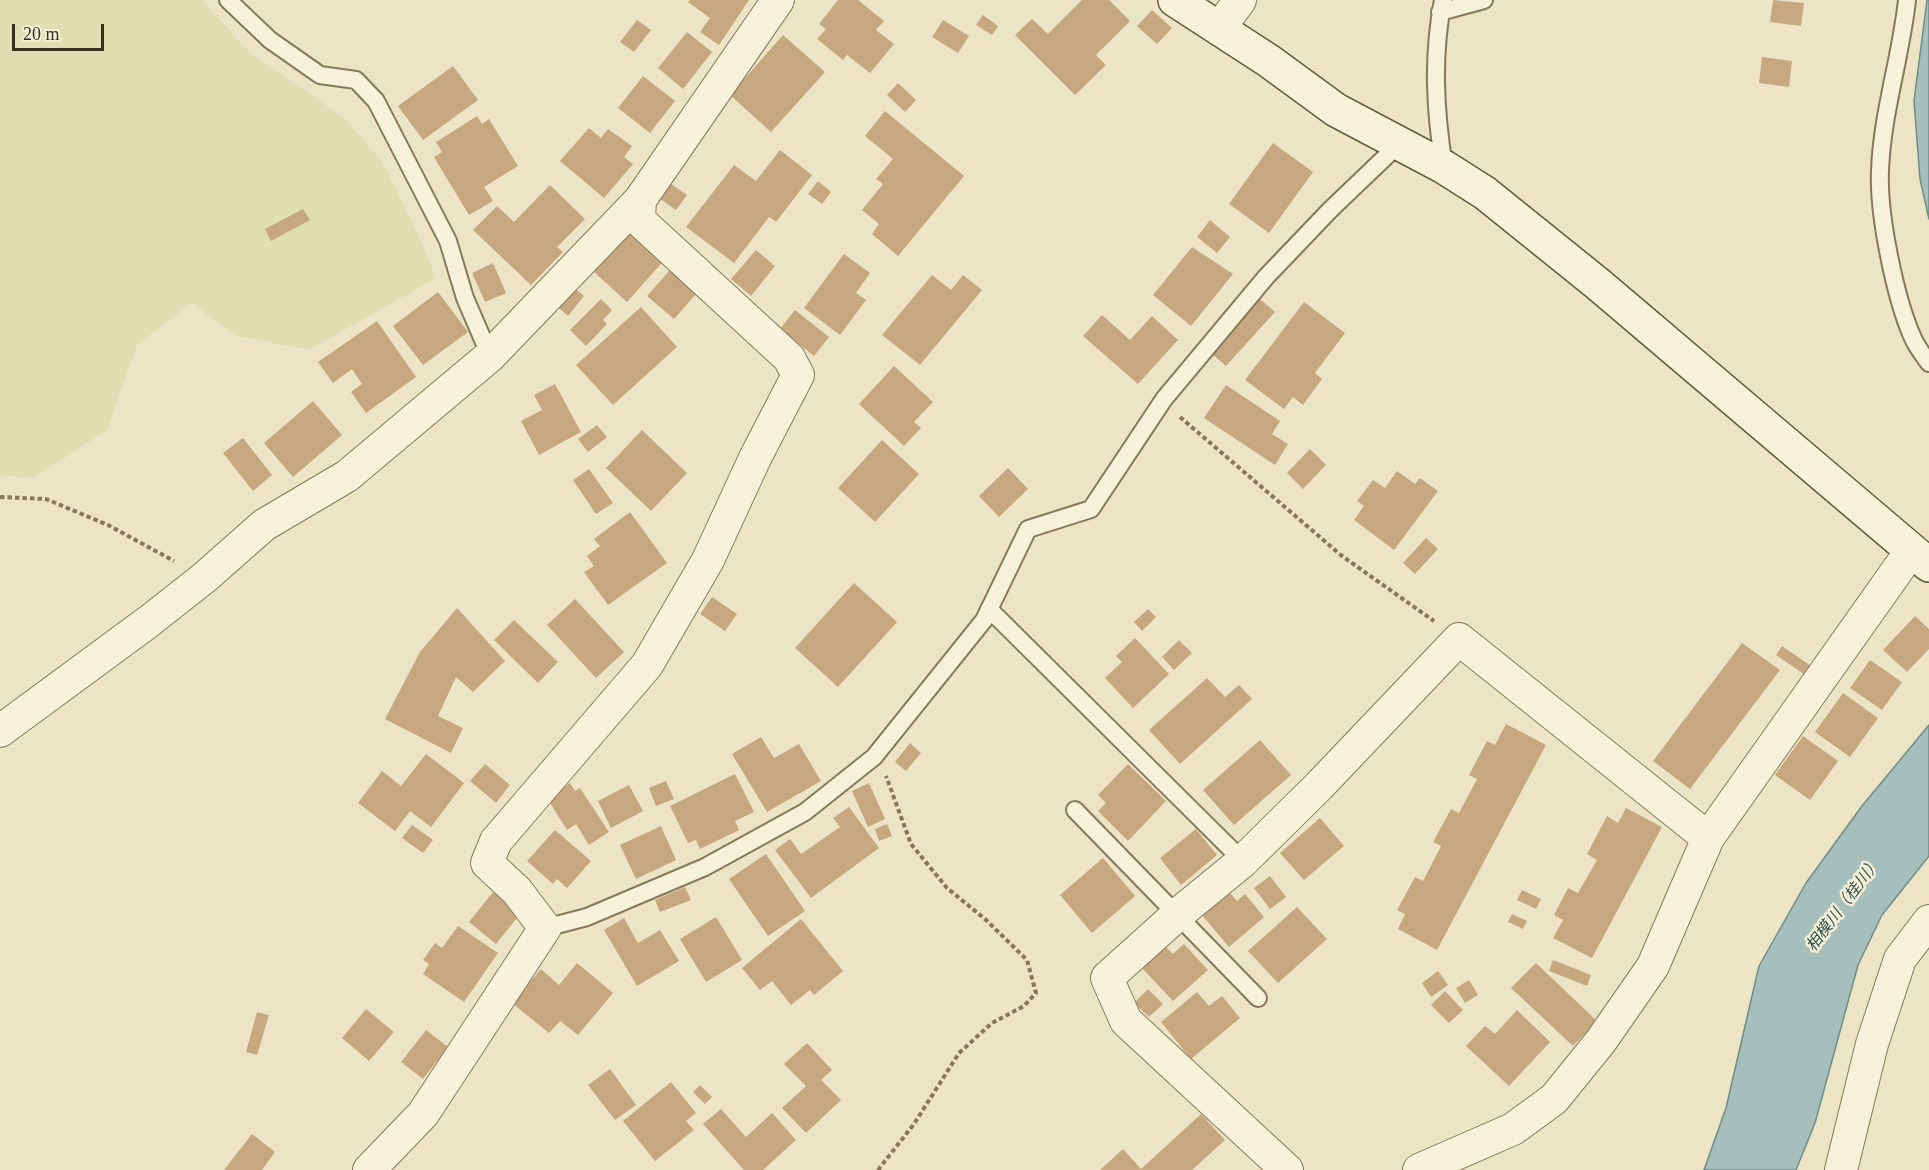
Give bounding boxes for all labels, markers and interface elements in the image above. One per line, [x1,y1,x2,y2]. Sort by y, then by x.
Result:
scale bar [15,12,106,50]
text: 20 m [23,24,60,44]
water label: 相模川（桂川） [1803,854,1885,956]

